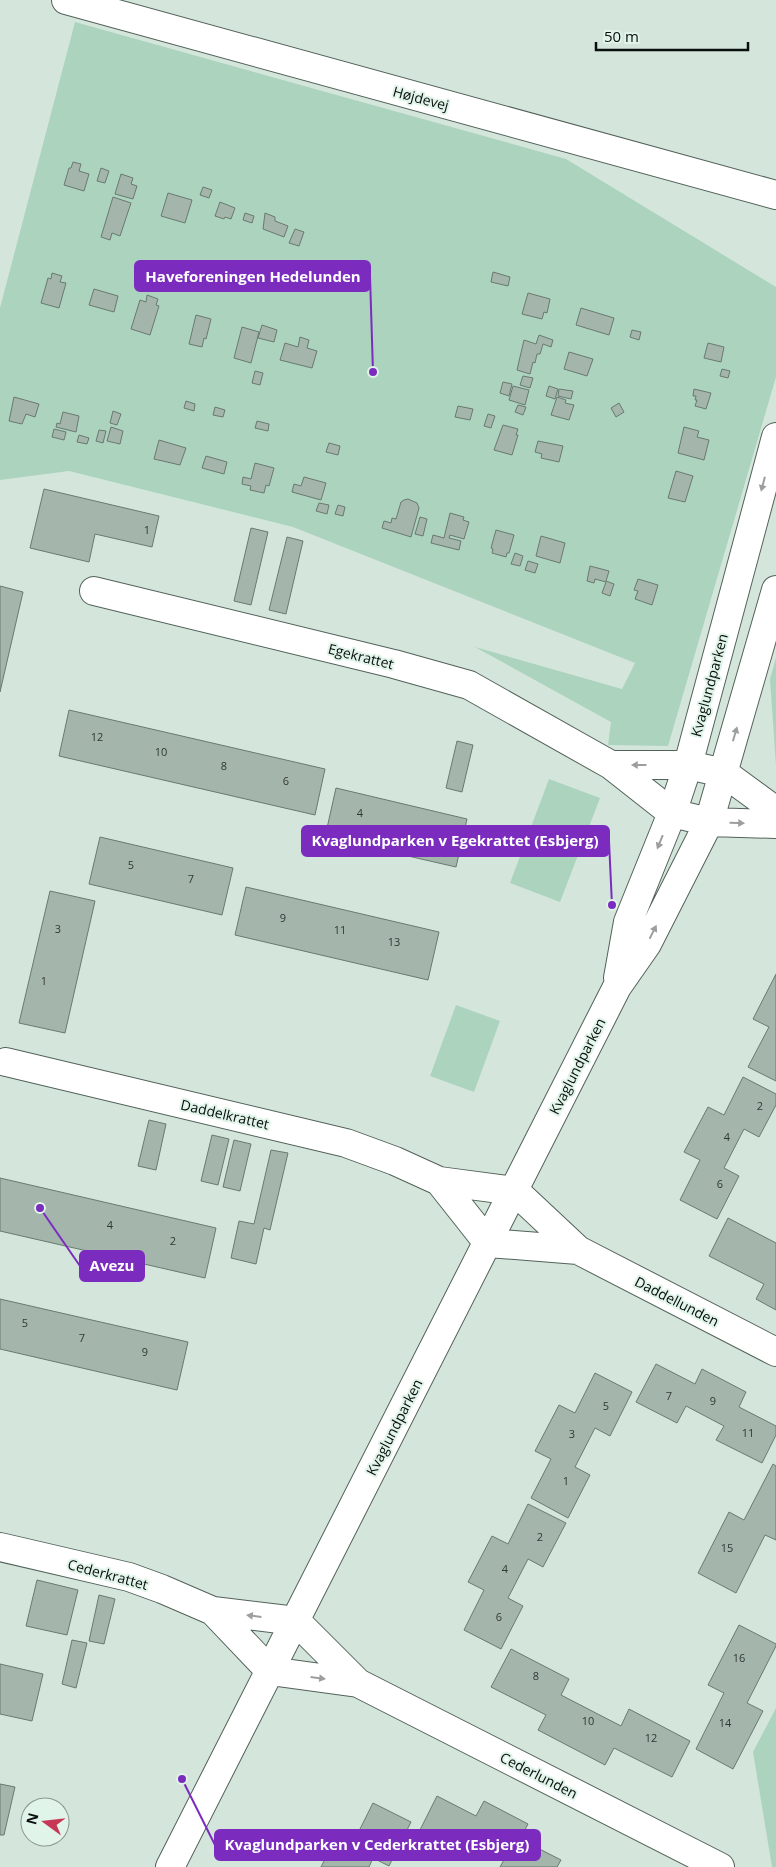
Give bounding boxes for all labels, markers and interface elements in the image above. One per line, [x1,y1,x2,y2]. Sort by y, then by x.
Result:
scale bar [596,20,748,52]
text: 50 m [604,26,639,46]
street label: Højdevej [391,81,451,115]
callout: Haveforeningen Hedelunden [135,261,370,291]
text: Haveforeningen Hedelunden [145,266,361,286]
one-way arrow [759,477,767,492]
house number: 1 [144,522,150,537]
street label: Kvaglundparken [686,631,732,739]
street label: Egekrattet [326,639,396,673]
one-way arrow [732,727,740,742]
house number: 12 [91,729,103,744]
house number: 10 [155,744,167,759]
house number: 8 [221,758,227,773]
one-way arrow [631,761,647,769]
house number: 6 [283,773,289,788]
house number: 4 [357,805,364,820]
one-way arrow [729,819,745,827]
callout: Kvaglundparken v Egekrattet (Esbjerg) [302,826,609,856]
text: Kvaglundparken v Egekrattet (Esbjerg) [312,830,598,850]
one-way arrow [656,835,664,849]
house number: 5 [128,857,134,872]
house number: 7 [188,871,194,886]
house number: 9 [280,910,286,925]
house number: 3 [55,921,61,936]
house number: 11 [334,922,346,937]
one-way arrow [649,925,657,939]
house number: 13 [388,934,400,949]
house number: 1 [41,973,47,988]
street label: Kvaglundparken [544,1014,610,1118]
street label: Daddelkrattet [179,1095,271,1133]
house number: 2 [757,1098,763,1113]
house number: 4 [724,1129,731,1144]
house number: 6 [717,1176,723,1191]
house number: 4 [107,1217,114,1232]
house number: 2 [170,1233,176,1248]
callout: Avezu [80,1251,144,1281]
text: Avezu [90,1255,134,1275]
street label: Daddellunden [632,1272,722,1330]
house number: 5 [22,1315,28,1330]
house number: 7 [79,1330,85,1345]
house number: 9 [142,1344,148,1359]
street label: Kvaglundparken [361,1375,427,1479]
house number: 7 [666,1388,672,1403]
house number: 9 [710,1393,716,1408]
house number: 5 [603,1398,609,1413]
house number: 11 [742,1425,754,1440]
house number: 3 [569,1426,575,1441]
house number: 1 [563,1473,569,1488]
house number: 2 [537,1529,543,1544]
house number: 15 [721,1540,733,1555]
street label: Cederkrattet [66,1554,150,1594]
house number: 4 [502,1561,509,1576]
house number: 6 [496,1609,502,1624]
one-way arrow [246,1612,262,1620]
house number: 16 [733,1650,745,1665]
house number: 8 [533,1668,539,1683]
one-way arrow [311,1674,327,1682]
house number: 10 [582,1713,594,1728]
house number: 14 [719,1715,732,1730]
house number: 12 [645,1730,657,1745]
street label: Cederlunden [497,1747,581,1803]
north arrow [20,1797,70,1847]
text: N [21,1811,43,1826]
callout: Kvaglundparken v Cederkrattet (Esbjerg) [215,1830,540,1860]
text: Kvaglundparken v Cederkrattet (Esbjerg) [225,1834,529,1854]

